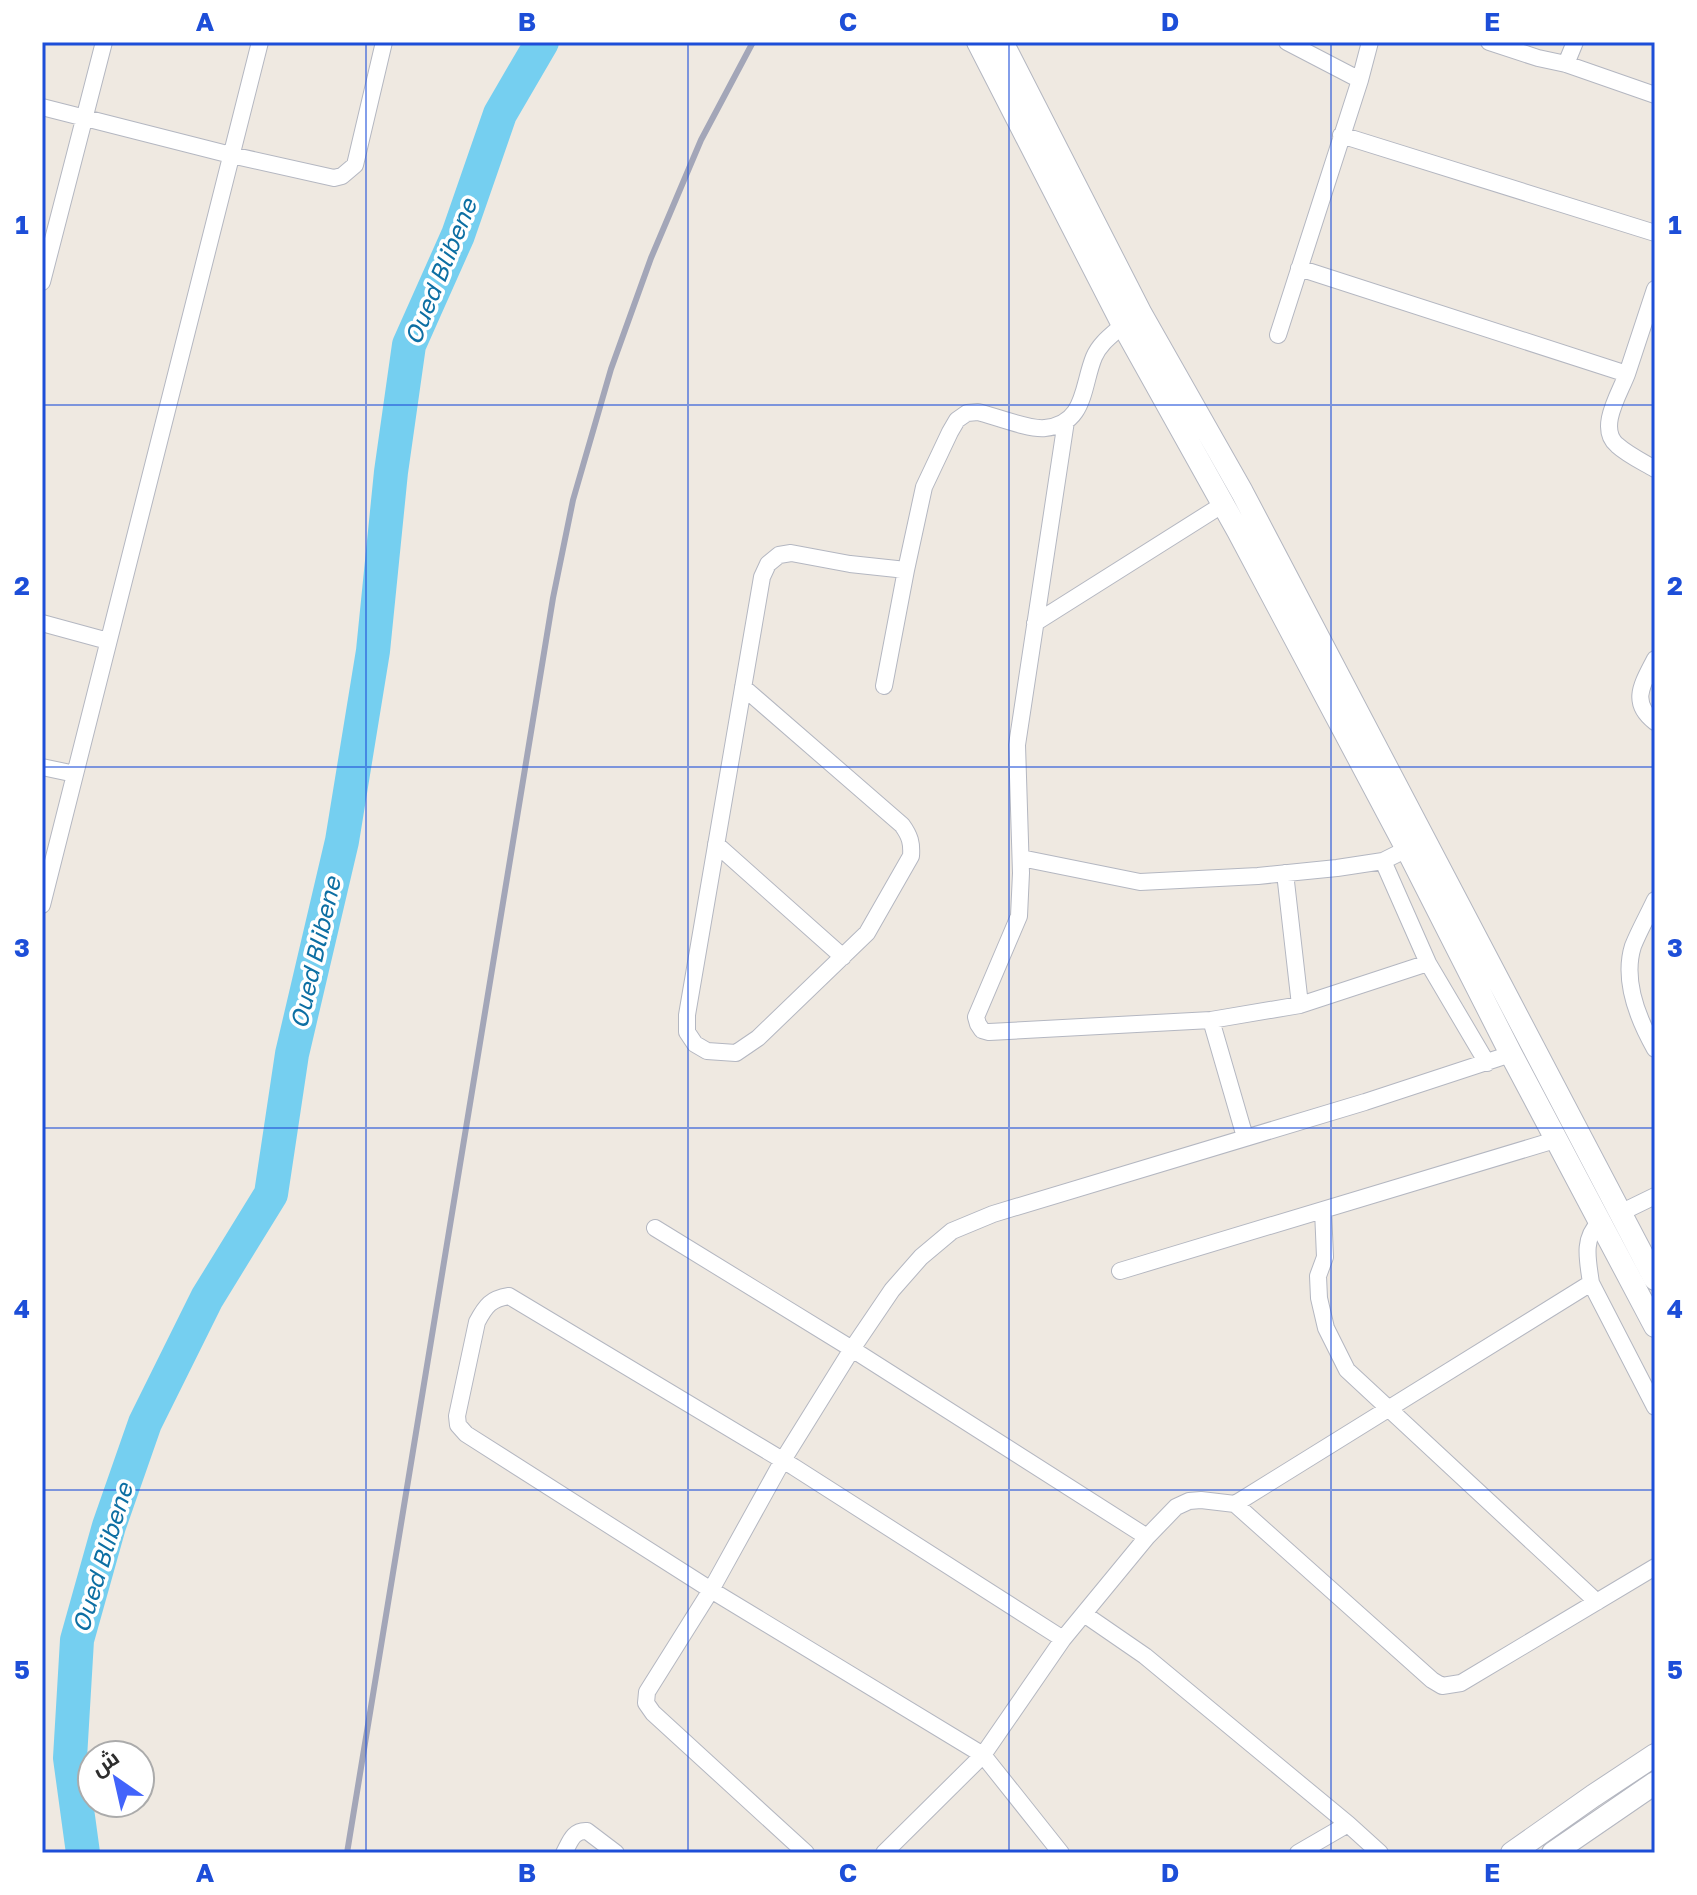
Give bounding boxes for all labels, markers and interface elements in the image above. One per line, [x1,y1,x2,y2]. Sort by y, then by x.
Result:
text: A [196,6,215,37]
text: B [518,6,536,37]
text: C [839,6,857,37]
text: D [1161,6,1179,37]
text: E [1484,6,1500,37]
water label: Oued Blibene [397,192,483,349]
text: 1 [15,209,29,240]
text: 1 [1668,209,1682,240]
text: 2 [14,570,30,601]
text: 2 [1667,570,1683,601]
water label: Oued Blibene [283,872,347,1031]
text: 3 [14,932,30,963]
text: 3 [1667,932,1683,963]
text: 4 [14,1293,30,1324]
text: 4 [1667,1293,1683,1324]
water label: Oued Blibene [65,1477,139,1636]
text: 5 [14,1654,30,1685]
text: 5 [1667,1654,1683,1685]
north arrow [76,1739,156,1819]
text: ش [85,1743,124,1782]
text: A [196,1857,215,1888]
text: B [518,1857,536,1888]
text: C [839,1857,857,1888]
text: D [1161,1857,1179,1888]
text: E [1484,1857,1500,1888]

